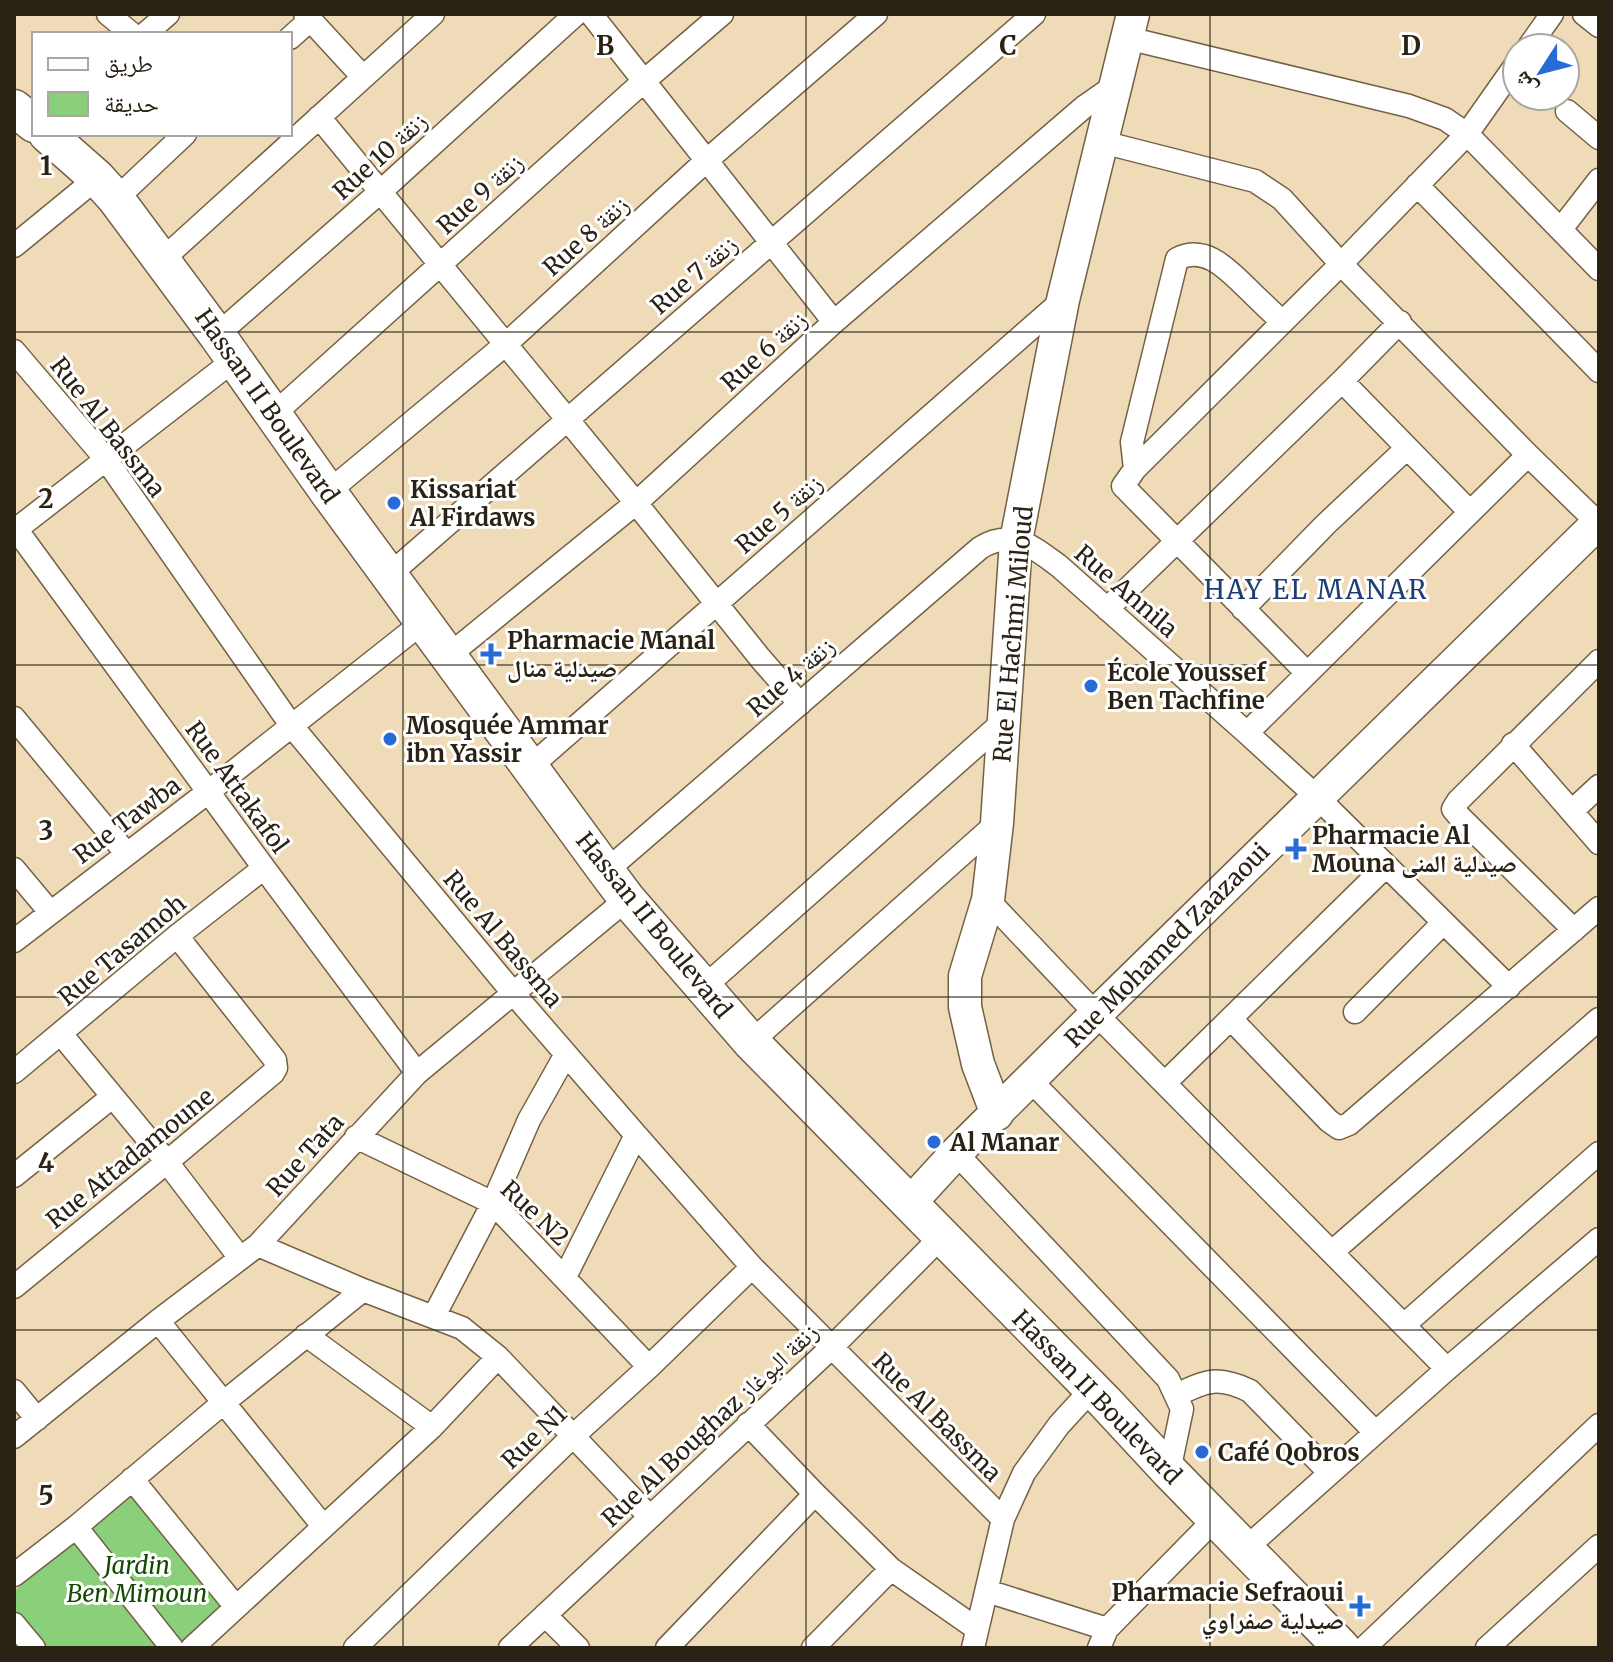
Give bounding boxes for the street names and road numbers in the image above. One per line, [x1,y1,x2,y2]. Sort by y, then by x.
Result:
street label: Rue 10 زنقة [326,105,434,207]
street label: Rue 9 زنقة [430,147,530,241]
street label: Rue 8 زنقة [536,189,636,283]
street label: Rue 7 زنقة [644,229,744,321]
street label: Hassan II Boulevard [188,303,346,509]
street label: Rue 6 زنقة [714,304,814,398]
street label: Rue Al Bassma [44,351,173,504]
street label: Rue 5 زنقة [729,468,829,560]
street label: Rue El Hachmi Miloud [986,504,1040,764]
street label: Rue Annila [1068,538,1184,644]
street label: Rue 4 زنقة [741,631,841,723]
street label: Rue Attakafol [179,715,295,859]
street label: Rue Tawba [67,770,187,870]
street label: Hassan II Boulevard [569,826,739,1024]
street label: Rue Mohamed Zaazaoui [1058,836,1276,1054]
street label: Rue Al Bassma [437,864,570,1014]
street label: Rue Tasamoh [52,888,192,1012]
street label: Rue Attadamoune [40,1081,220,1235]
street label: Rue Tata [260,1107,350,1203]
street label: Rue N2 [494,1174,576,1252]
street label: Hassan II Boulevard [1006,1303,1188,1491]
street label: Rue Al Boughaz زنقة البوغاز [595,1316,825,1534]
street label: Rue Al Bassma [866,1346,1008,1488]
street label: Rue N1 [495,1398,573,1476]

